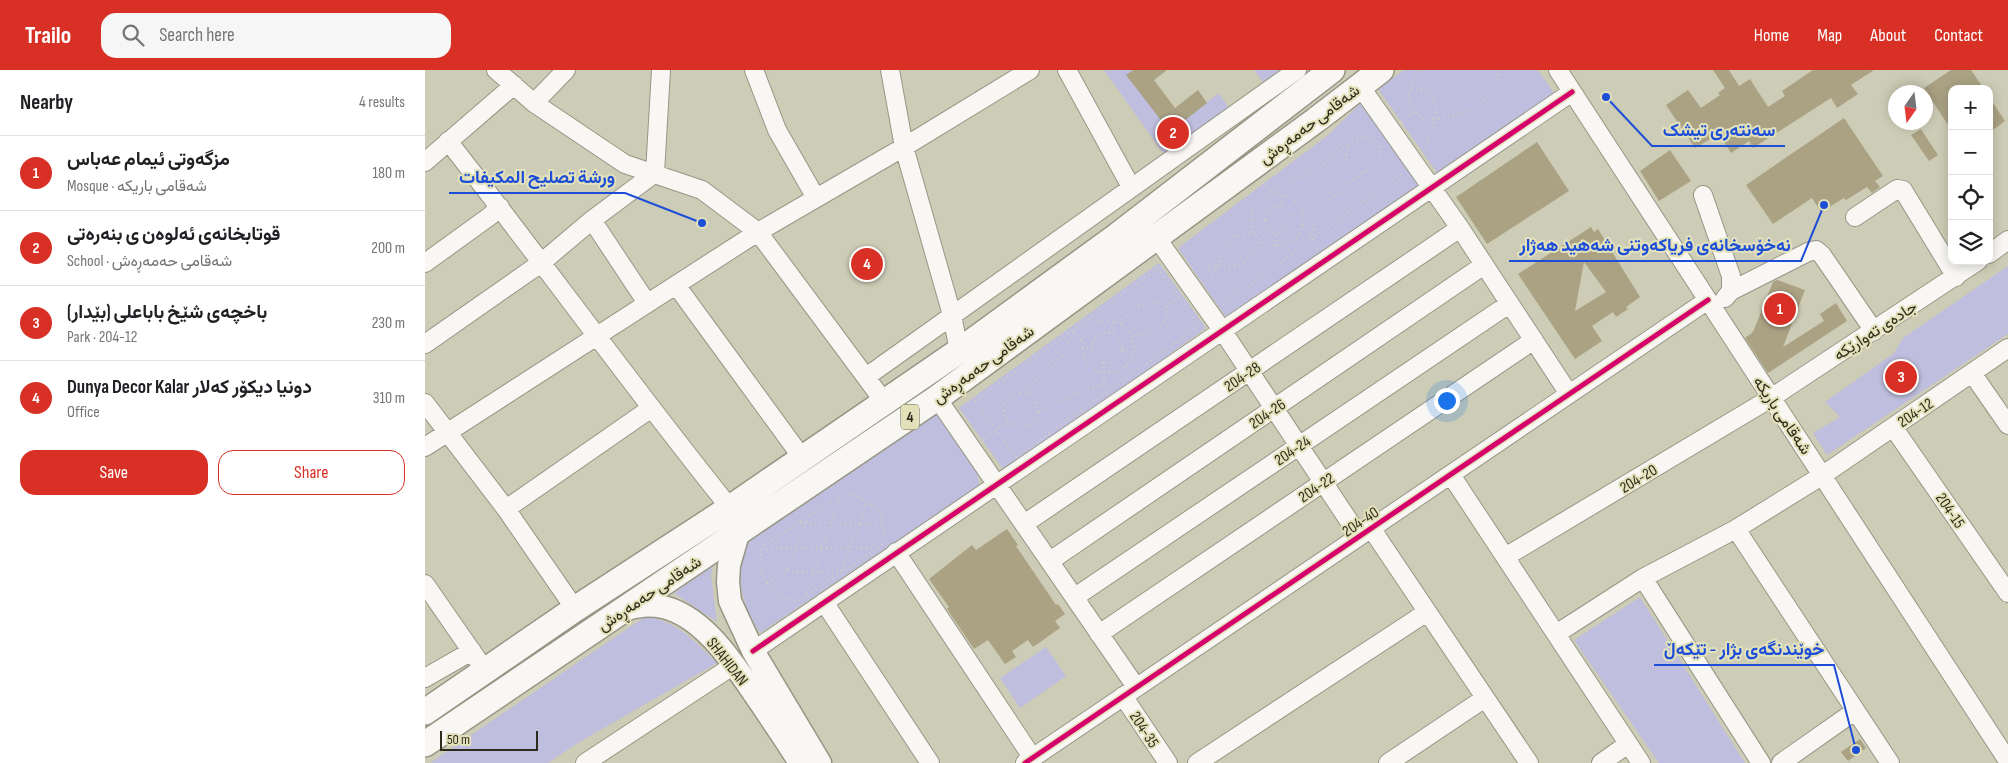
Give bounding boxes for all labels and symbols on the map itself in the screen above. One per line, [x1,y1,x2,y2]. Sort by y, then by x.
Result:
street label: شەقامی حەمەڕەش [1256,81,1365,171]
north arrow [1888,85,1933,130]
callout: سەنتەری تیشک [1652,113,1785,146]
pin: 2 [1157,114,1189,152]
text: سەنتەری تیشک [1663,120,1775,141]
callout: ورشة تصليح المكيفات [449,160,625,193]
text: ورشة تصليح المكيفات [459,167,615,189]
callout: نەخۆسخانەی فریاکەوتنی شەهید هەژار [1509,228,1801,261]
text: نەخۆسخانەی فریاکەوتنی شەهید هەژار [1518,235,1791,256]
pin: 4 [851,245,883,283]
pin: 1 [1764,290,1796,328]
street label: جادەی تەوارێکە [1831,297,1921,365]
street label: شەقامی حەمەڕەش [930,322,1039,410]
street label: 204-28 [1221,358,1265,396]
pin: 3 [1885,358,1917,396]
street label: شەقامی باریکە [1749,373,1815,458]
your location [1434,388,1460,414]
street label: 204-26 [1246,395,1290,433]
street label: 204-12 [1894,395,1937,432]
road number: 4 [901,404,919,430]
street label: 204-24 [1271,432,1315,470]
street label: 204-20 [1617,461,1661,498]
street label: 204-22 [1295,469,1339,507]
street label: 204-15 [1931,490,1968,532]
street label: 204-40 [1339,503,1383,541]
street label: شەقامی حەمەڕەش [595,553,706,638]
callout: خوێندنگەی بژار - تێکەڵ [1654,632,1834,665]
street label: SHAHIDAN [702,634,751,690]
text: خوێندنگەی بژار - تێکەڵ [1664,639,1824,660]
street label: 204-35 [1125,708,1162,752]
scale bar [440,728,537,751]

